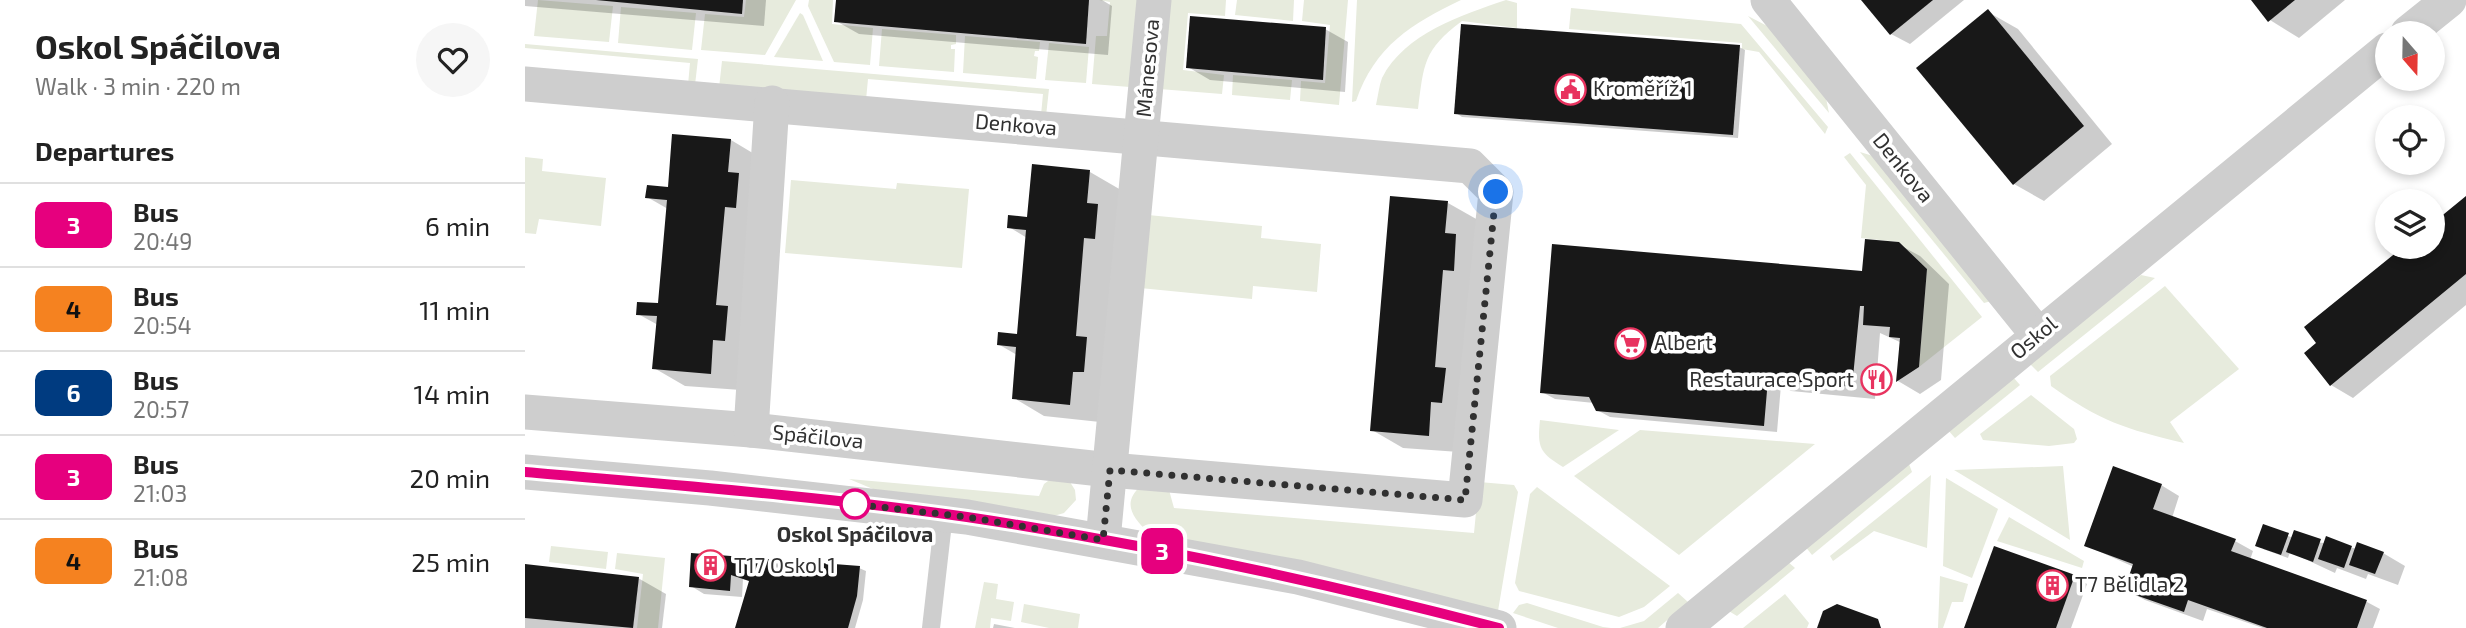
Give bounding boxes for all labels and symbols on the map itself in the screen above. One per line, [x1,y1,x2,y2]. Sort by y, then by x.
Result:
street label: Mánesova [1130,18,1163,118]
north arrow [2375,21,2445,91]
public building icon: Kroměříž 1 [1553,72,1587,106]
place label: Kroměříž 1 [1593,75,1693,100]
street label: Denkova [974,107,1058,140]
street label: Denkova [1869,127,1940,207]
your location [1478,174,1513,209]
street label: Oskol [2005,310,2062,364]
supermarket icon: Albert [1614,326,1648,360]
place label: Albert [1654,329,1713,354]
restaurant icon: Restaurace Sport [1860,363,1894,397]
place label: Restaurace Sport [1689,366,1854,391]
street label: Spáčilova [771,418,865,453]
marker: Oskol Spáčilova [840,489,870,519]
place label: Oskol Spáčilova [777,521,933,546]
line badge: 3 [1139,528,1185,574]
building icon: T17 Oskol 1 [694,549,728,583]
place label: T17 Oskol 1 [734,552,836,577]
building icon: T7 Bělidla 2 [2035,568,2069,602]
place label: T7 Bělidla 2 [2075,571,2185,596]

